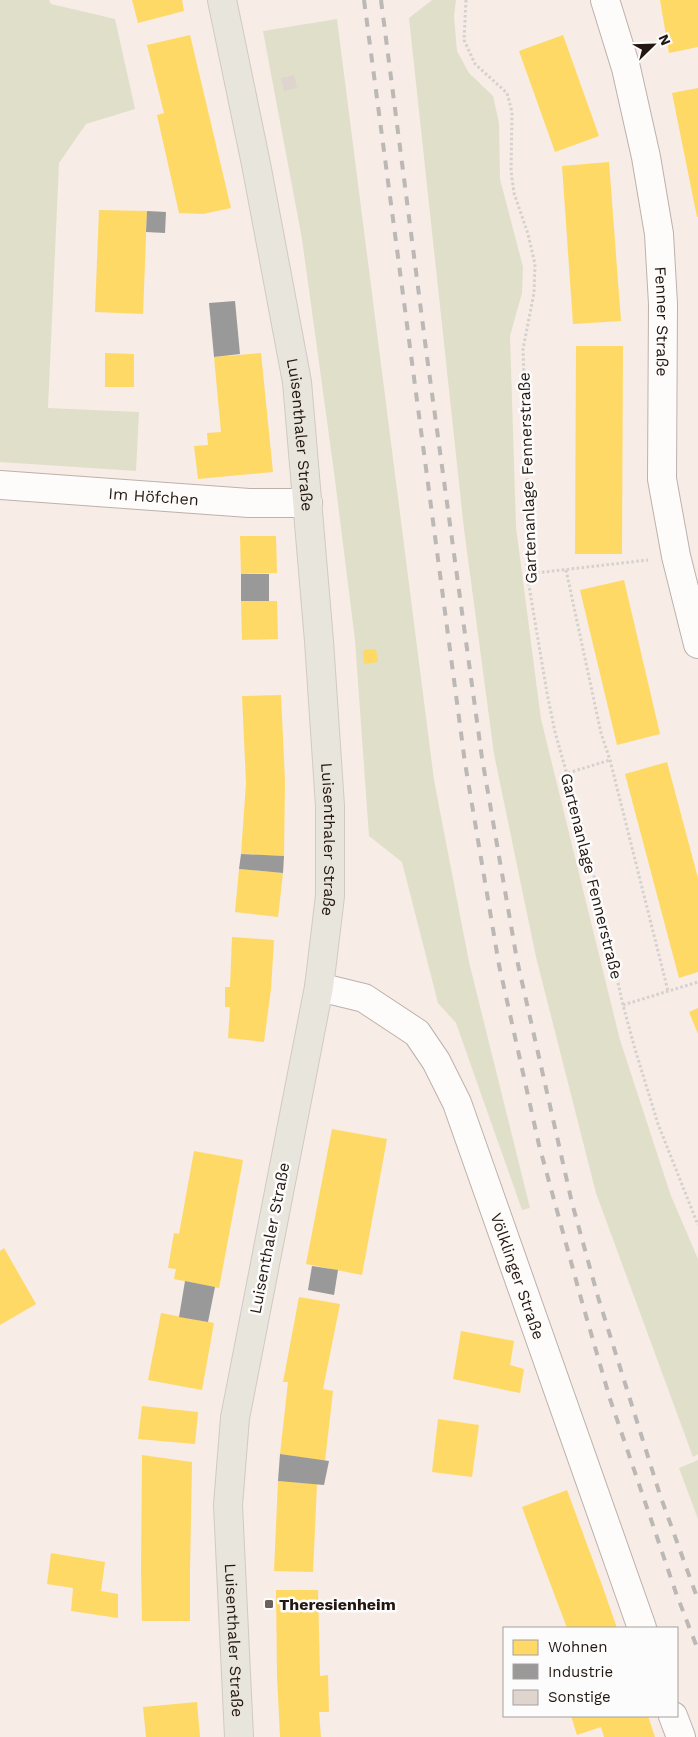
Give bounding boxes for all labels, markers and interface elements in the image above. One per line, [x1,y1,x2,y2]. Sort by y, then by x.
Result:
north arrow [628,20,678,70]
text: N [656,32,674,48]
street label: Fenner Straße [651,266,672,377]
street label: Luisenthaler Straße [283,356,317,512]
street label: Gartenanlage Fennerstraße [514,372,541,584]
street label: Im Höfchen [108,484,199,509]
street label: Luisenthaler Straße [317,762,339,917]
street label: Gartenanlage Fennerstraße [557,771,626,981]
street label: Luisenthaler Straße [245,1161,293,1315]
street label: Völklinger Straße [486,1210,549,1342]
street label: Luisenthaler Straße [221,1563,247,1718]
place label: Theresienheim [279,1595,396,1614]
marker: Theresienheim [263,1598,275,1610]
legend [503,1627,678,1717]
text: Wohnen [548,1638,607,1656]
text: Industrie [548,1663,613,1681]
text: Sonstige [548,1688,611,1706]

